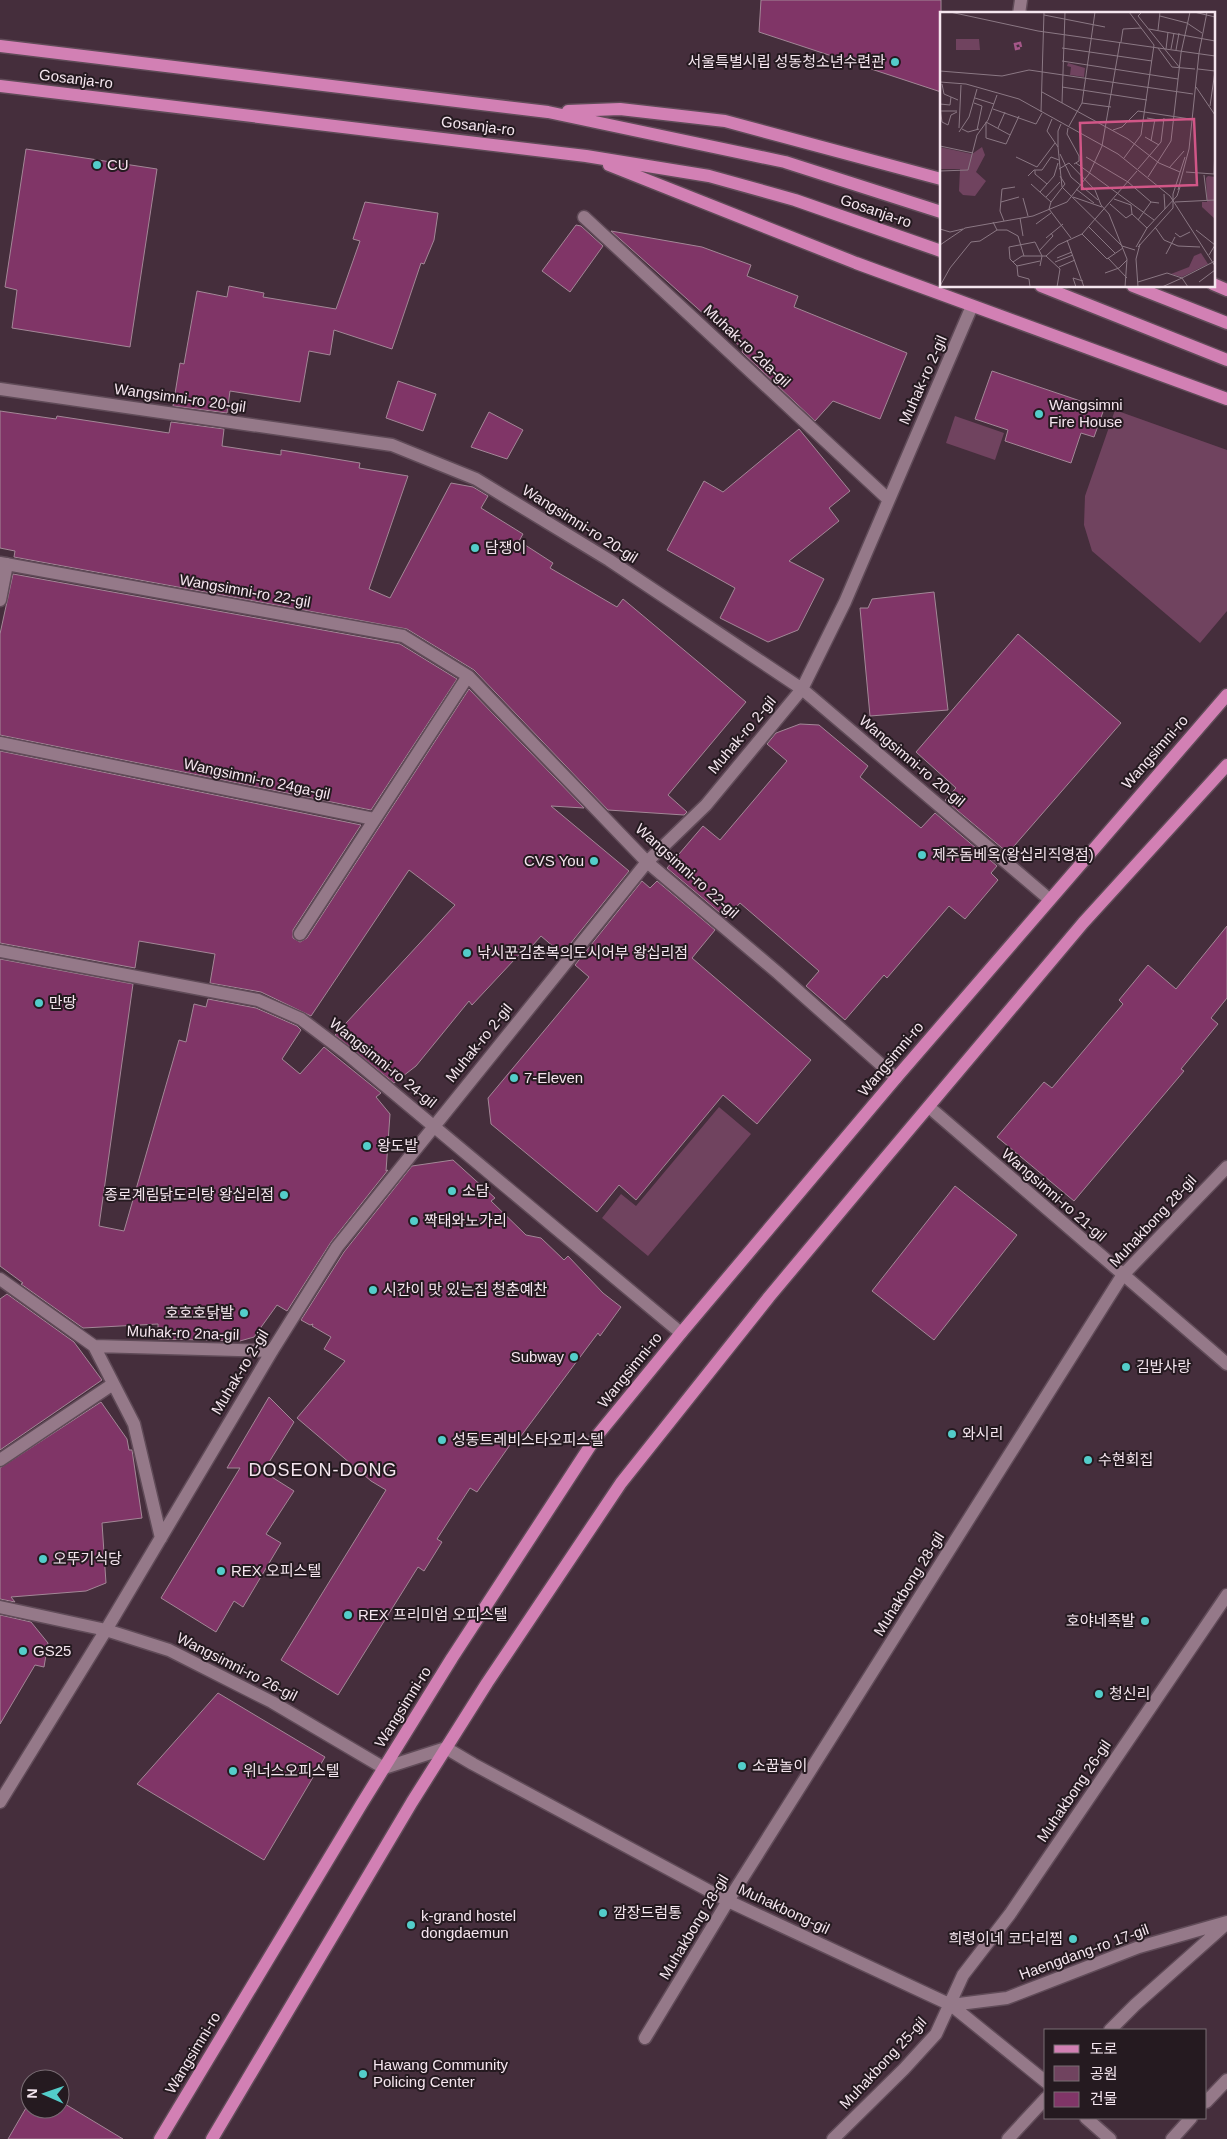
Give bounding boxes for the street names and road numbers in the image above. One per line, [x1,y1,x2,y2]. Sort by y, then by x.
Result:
street label: Gosanja-ro [38,66,114,91]
street label: Gosanja-ro [440,113,516,138]
street label: Gosanja-ro [838,190,914,231]
street label: Muhak-ro 2da-gil [700,301,794,390]
street label: Muhak-ro 2-gil [895,333,950,427]
street label: Wangsimni-ro 20-gil [113,380,247,415]
street label: Wangsimni-ro 20-gil [519,481,641,566]
street label: Wangsimni-ro 22-gil [178,571,312,610]
street label: Muhak-ro 2-gil [704,692,779,777]
street label: Wangsimni-ro 20-gil [856,711,969,810]
street label: Wangsimni-ro [1118,711,1191,792]
street label: Wangsimni-ro 24ga-gil [182,755,332,802]
street label: Wangsimni-ro 22-gil [632,820,742,921]
street label: Muhak-ro 2-gil [442,1000,515,1085]
street label: Wangsimni-ro 24-gil [326,1014,440,1111]
street label: Wangsimni-ro [855,1018,927,1099]
street label: Wangsimni-ro 21-gil [999,1145,1110,1245]
street label: Muhakbong 28-gil [1106,1171,1200,1270]
street label: Muhak-ro 2na-gil [126,1322,240,1343]
street label: Muhak-ro 2-gil [208,1326,272,1417]
street label: Wangsimni-ro [594,1329,665,1411]
street label: Muhakbong 28-gil [870,1529,947,1639]
street label: Wangsimni-ro 26-gil [174,1629,300,1704]
street label: Wangsimni-ro [371,1663,434,1750]
street label: Muhakbong 26-gil [1033,1737,1114,1845]
street label: Muhakbong 28-gil [656,1871,732,1982]
street label: Muhakbong-gil [736,1880,832,1937]
street label: Haengdang-ro 17-gil [1017,1920,1151,1983]
street label: Wangsimni-ro [162,2009,224,2097]
street label: Muhakbong 25-gil [836,2013,930,2112]

